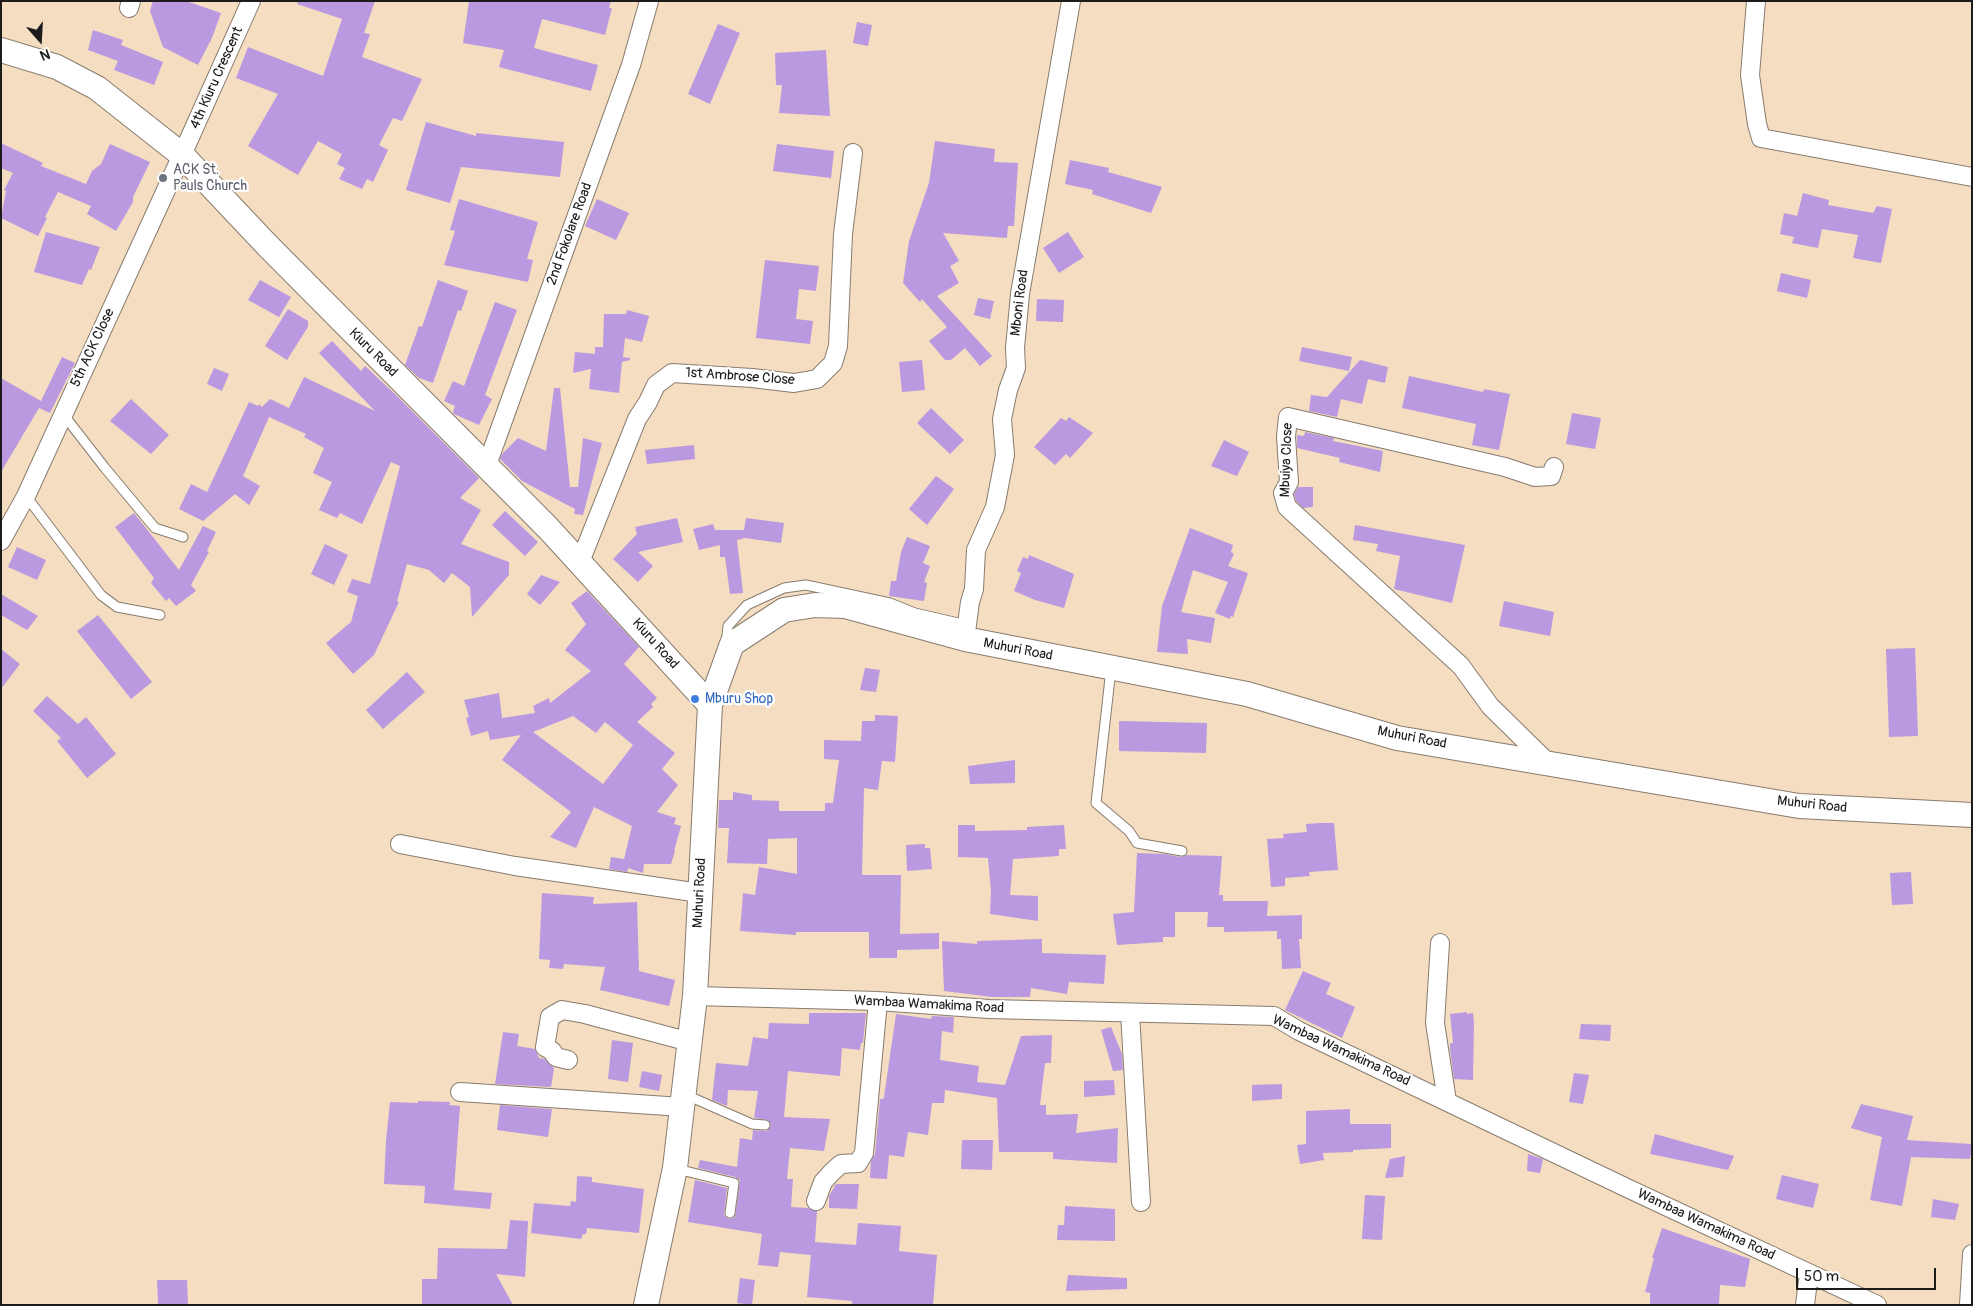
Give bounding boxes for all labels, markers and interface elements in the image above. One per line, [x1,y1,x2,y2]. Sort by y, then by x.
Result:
north arrow [15,15,65,65]
street label: 4th Kiuru Crescent [187,24,247,132]
text: N [38,45,52,64]
place label: ACK St. Pauls Church [173,162,247,194]
marker: ACK St. Pauls Church [157,172,169,184]
street label: 2nd Fokolare Road [544,181,596,287]
street label: Mboni Road [1008,269,1032,337]
street label: 5th ACK Close [67,306,119,390]
street label: Kiuru Road [345,325,401,381]
street label: 1st Ambrose Close [685,365,795,389]
street label: Mbuiya Close [1277,422,1297,498]
street label: Kiuru Road [628,615,682,673]
street label: Muhuri Road [982,635,1054,665]
place label: Mburu Shop [705,691,773,707]
marker: Mburu Shop [689,693,701,705]
street label: Muhuri Road [1376,723,1448,753]
street label: Muhuri Road [1776,793,1848,817]
street label: Muhuri Road [690,857,710,929]
street label: Wambaa Wamakima Road [854,993,1004,1017]
street label: Wambaa Wamakima Road [1269,1012,1413,1090]
street label: Wambaa Wamakima Road [1634,1186,1778,1264]
scale bar [1798,1258,1938,1290]
text: 50 m [1804,1267,1839,1286]

